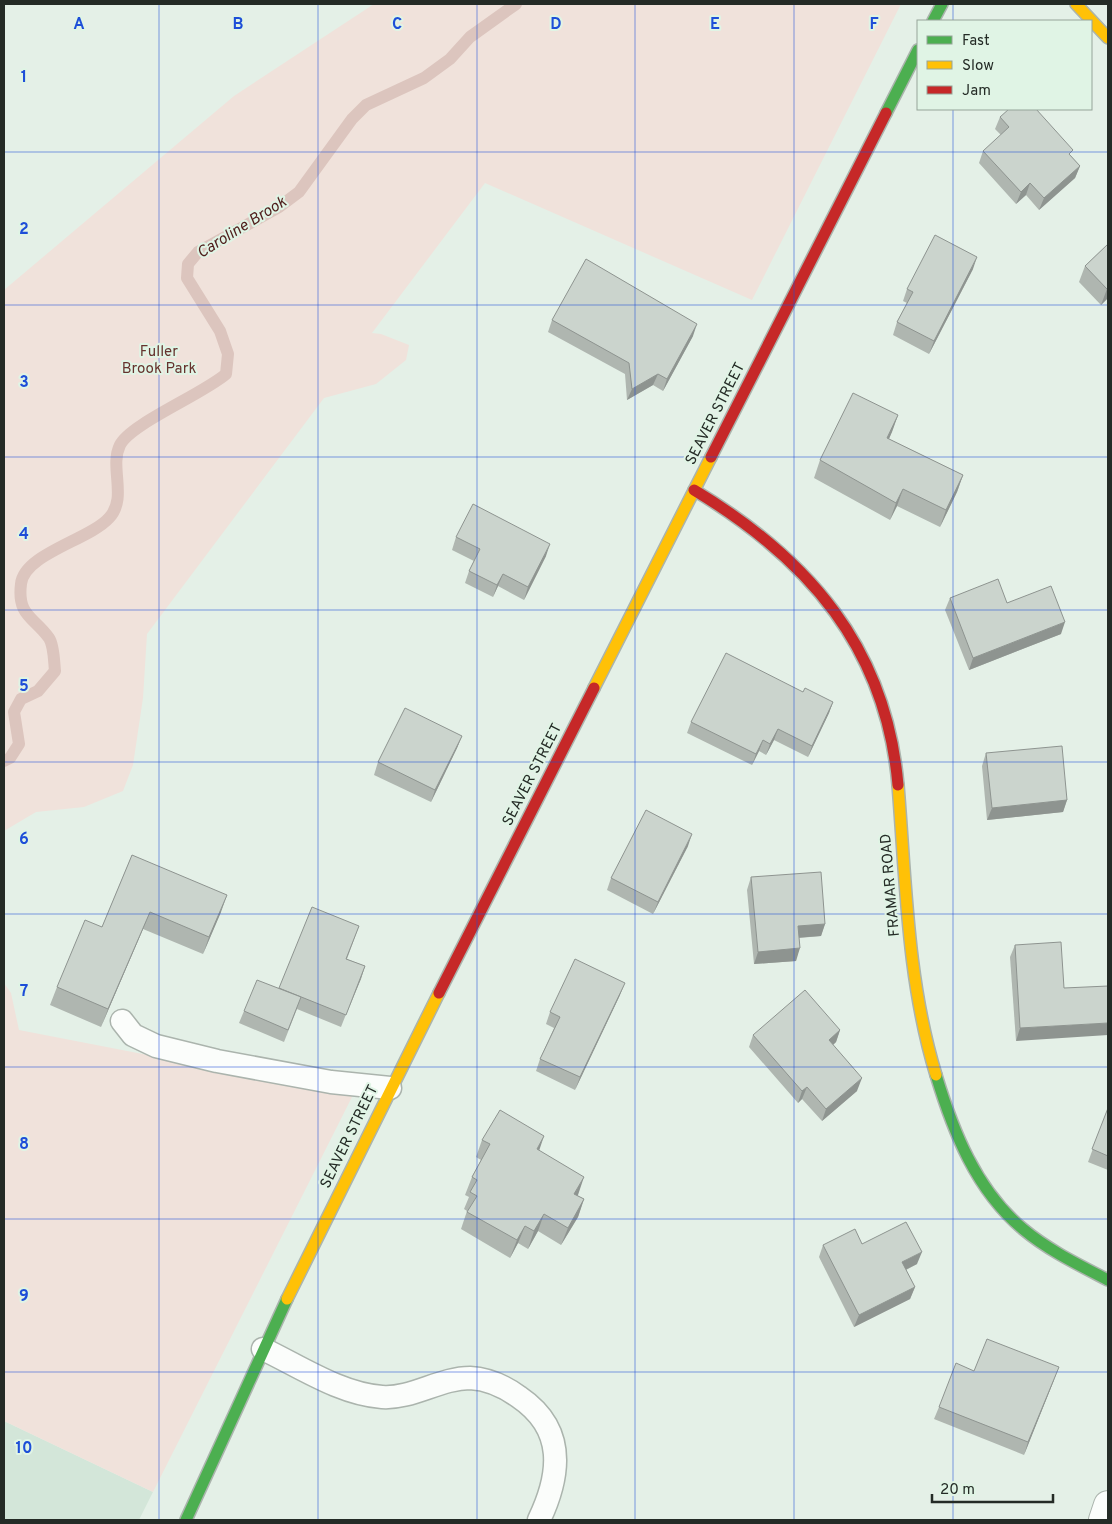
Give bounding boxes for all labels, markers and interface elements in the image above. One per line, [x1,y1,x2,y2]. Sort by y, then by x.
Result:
text: A [73,15,85,35]
text: B [232,15,244,35]
text: C [392,15,402,35]
text: D [550,15,562,35]
text: E [710,15,720,35]
text: F [869,15,879,35]
legend [917,20,1092,110]
text: Fast [962,32,990,51]
text: Slow [962,57,994,76]
text: 1 [21,68,27,88]
text: Jam [962,82,991,101]
water label: Caroline Brook [193,192,291,263]
text: 2 [19,220,29,240]
park label: Fuller Brook Park [122,343,196,379]
street label: SEAVER STREET [682,359,750,469]
text: 3 [19,373,29,393]
text: 4 [19,525,29,545]
text: 5 [19,677,29,697]
street label: SEAVER STREET [499,720,567,830]
text: 6 [19,830,29,850]
street label: FRAMAR ROAD [877,833,905,937]
text: 7 [20,982,28,1002]
street label: SEAVER STREET [317,1082,383,1192]
text: 8 [19,1135,29,1155]
text: 9 [19,1287,29,1307]
text: 10 [16,1439,32,1459]
scale bar [932,1472,1053,1504]
text: 20 m [940,1481,975,1500]

